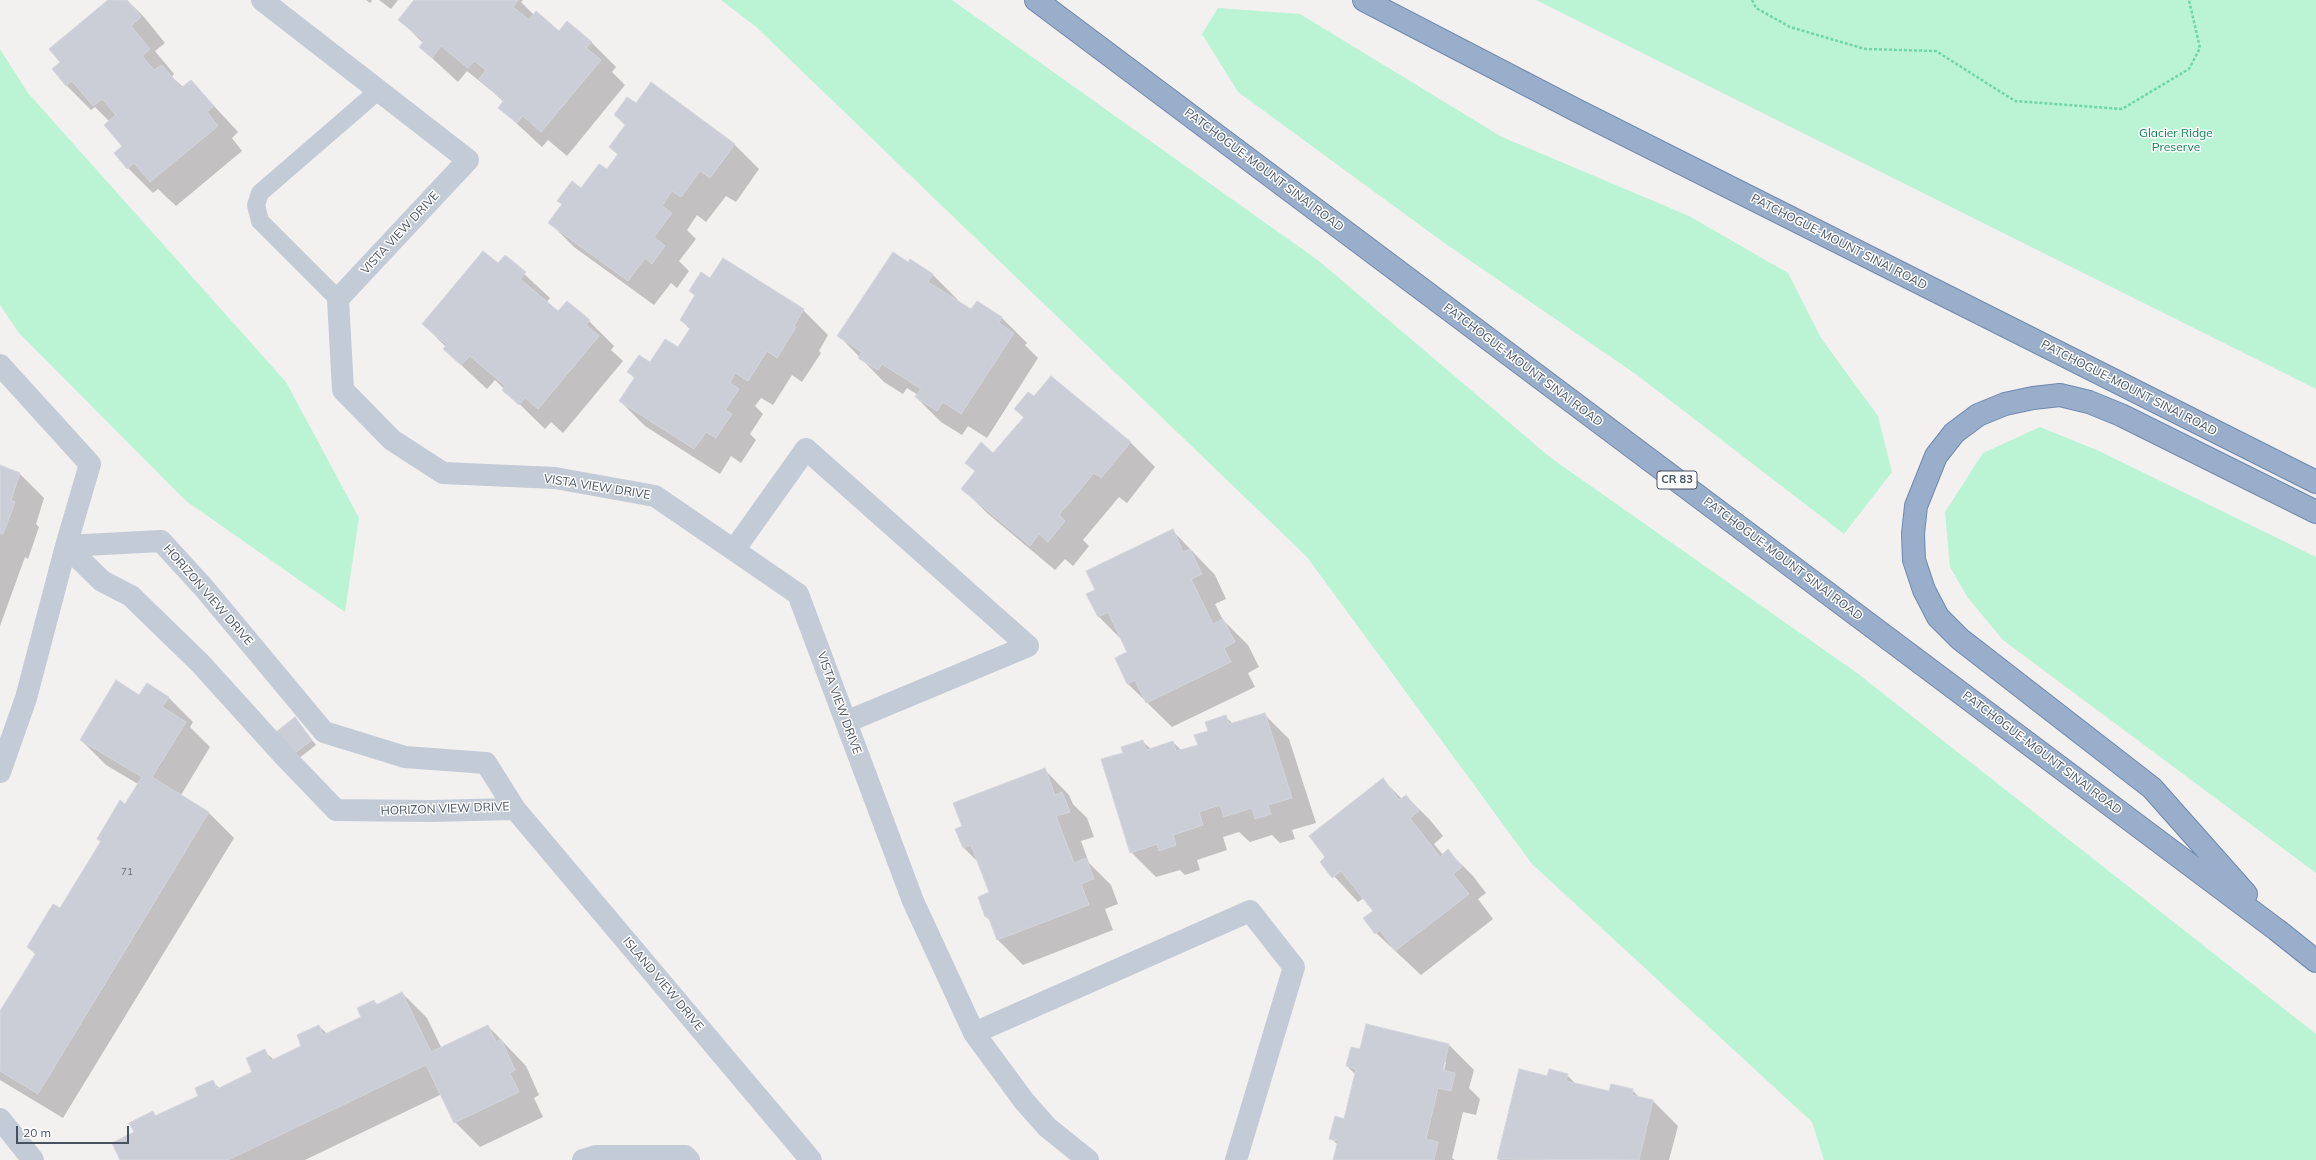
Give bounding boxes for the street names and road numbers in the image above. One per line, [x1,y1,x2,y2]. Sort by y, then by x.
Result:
street label: PATCHOGUE-MOUNT SINAI ROAD [1182,105,1346,235]
street label: VISTA VIEW DRIVE [358,189,442,277]
street label: PATCHOGUE-MOUNT SINAI ROAD [1749,191,1929,293]
street label: PATCHOGUE-MOUNT SINAI ROAD [1441,300,1605,430]
street label: PATCHOGUE-MOUNT SINAI ROAD [2039,337,2219,439]
street label: VISTA VIEW DRIVE [543,471,651,503]
road number: CR 83 [1657,471,1697,489]
street label: PATCHOGUE-MOUNT SINAI ROAD [1701,494,1865,624]
street label: HORIZON VIEW DRIVE [160,542,256,648]
street label: VISTA VIEW DRIVE [814,650,864,756]
street label: PATCHOGUE-MOUNT SINAI ROAD [1960,688,2124,818]
street label: HORIZON VIEW DRIVE [380,800,510,818]
street label: ISLAND VIEW DRIVE [620,934,706,1034]

